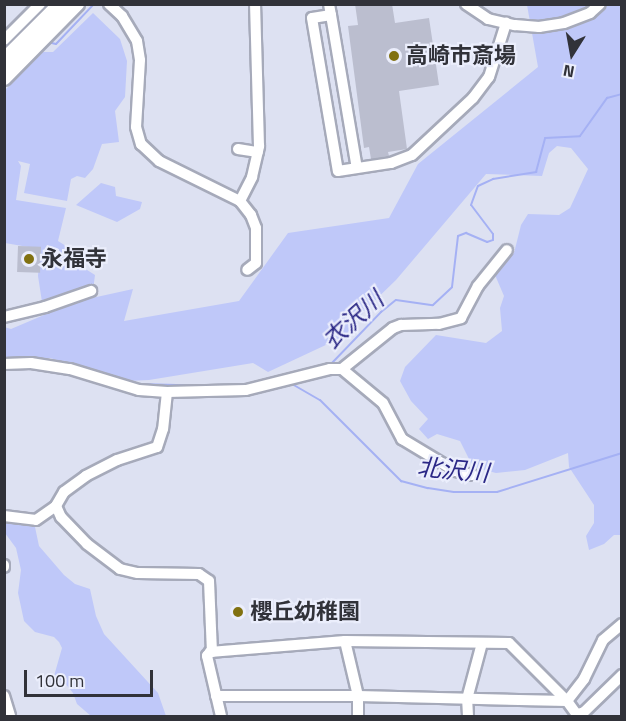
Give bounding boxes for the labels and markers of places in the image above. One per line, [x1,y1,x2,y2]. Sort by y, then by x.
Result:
place label: 高崎市斎場 [406,43,516,69]
marker: 高崎市斎場 [387,49,401,63]
place label: 永福寺 [41,246,107,272]
marker: 永福寺 [22,252,36,266]
place label: 櫻丘幼稚園 [250,599,360,625]
marker: 櫻丘幼稚園 [231,605,245,619]

